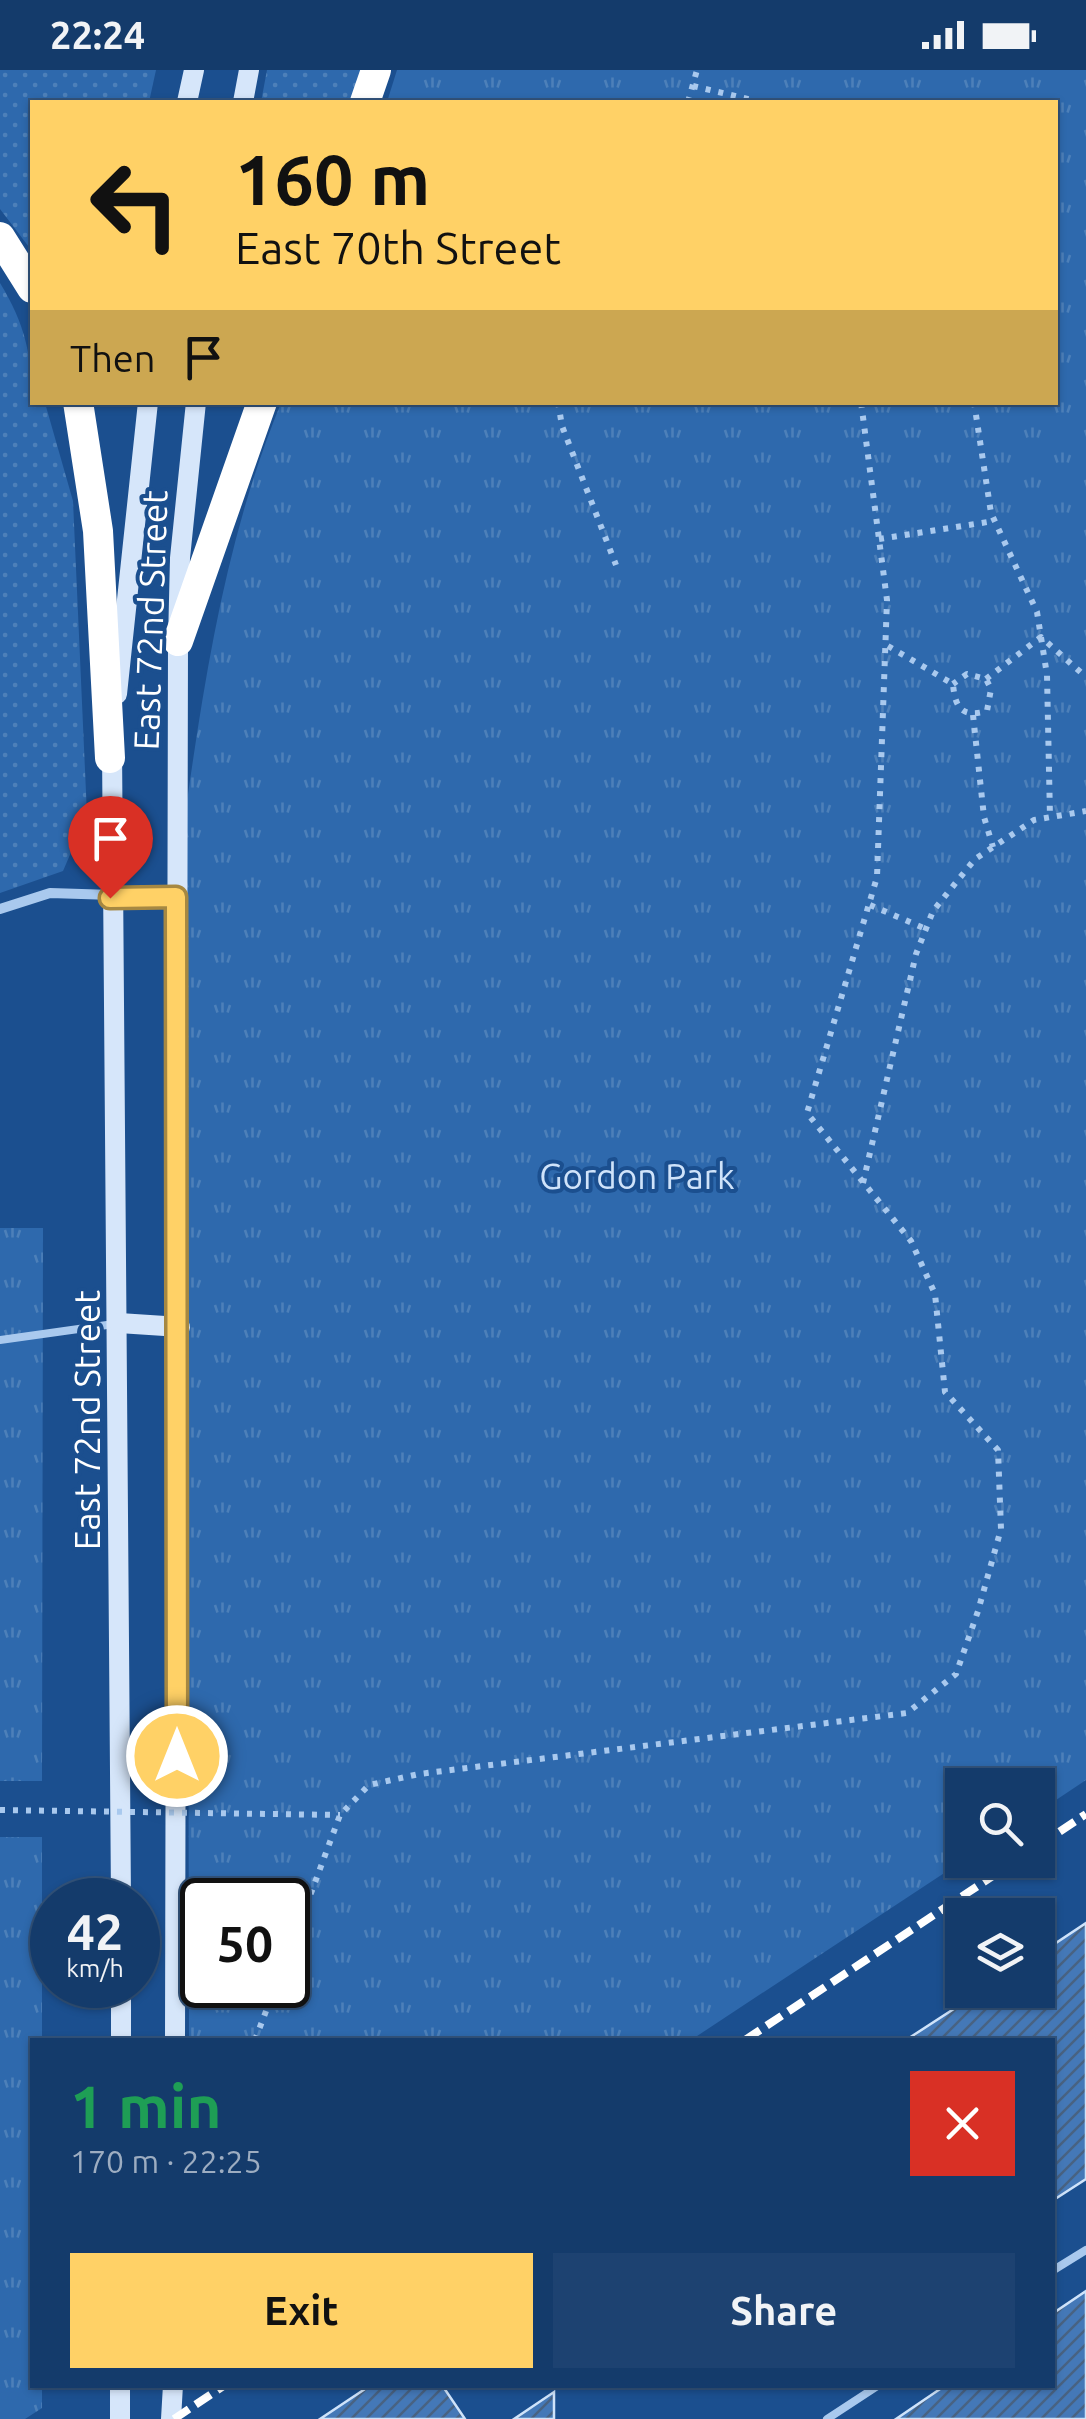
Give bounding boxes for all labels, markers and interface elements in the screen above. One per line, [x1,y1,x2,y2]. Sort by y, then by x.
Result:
text: 22:24 [50,14,145,56]
icon: left [70,140,200,270]
text: 160 m [235,140,430,218]
text: East 70th Street [235,222,561,273]
icon: arrive [176,330,231,385]
text: Then [70,337,156,379]
street label: East 72nd Street [125,489,175,751]
pin [68,796,153,899]
icon: arrive [83,811,138,866]
park label: Gordon Park [539,1156,735,1196]
street label: East 72nd Street [67,1290,107,1550]
position arrow [125,1704,229,1808]
map controls [945,1768,1055,2008]
button: search [945,1768,1055,1878]
speed limit sign: 50 [180,1878,310,2008]
button: layers [945,1898,1055,2008]
text: 42 [67,1903,123,1959]
text: km/h [66,1954,124,1982]
button: close [910,2071,1015,2176]
text: 1 min [70,2072,222,2139]
text: 170 m · 22:25 [70,2143,262,2179]
button: Exit [70,2253,533,2368]
button: Share [553,2253,1015,2368]

